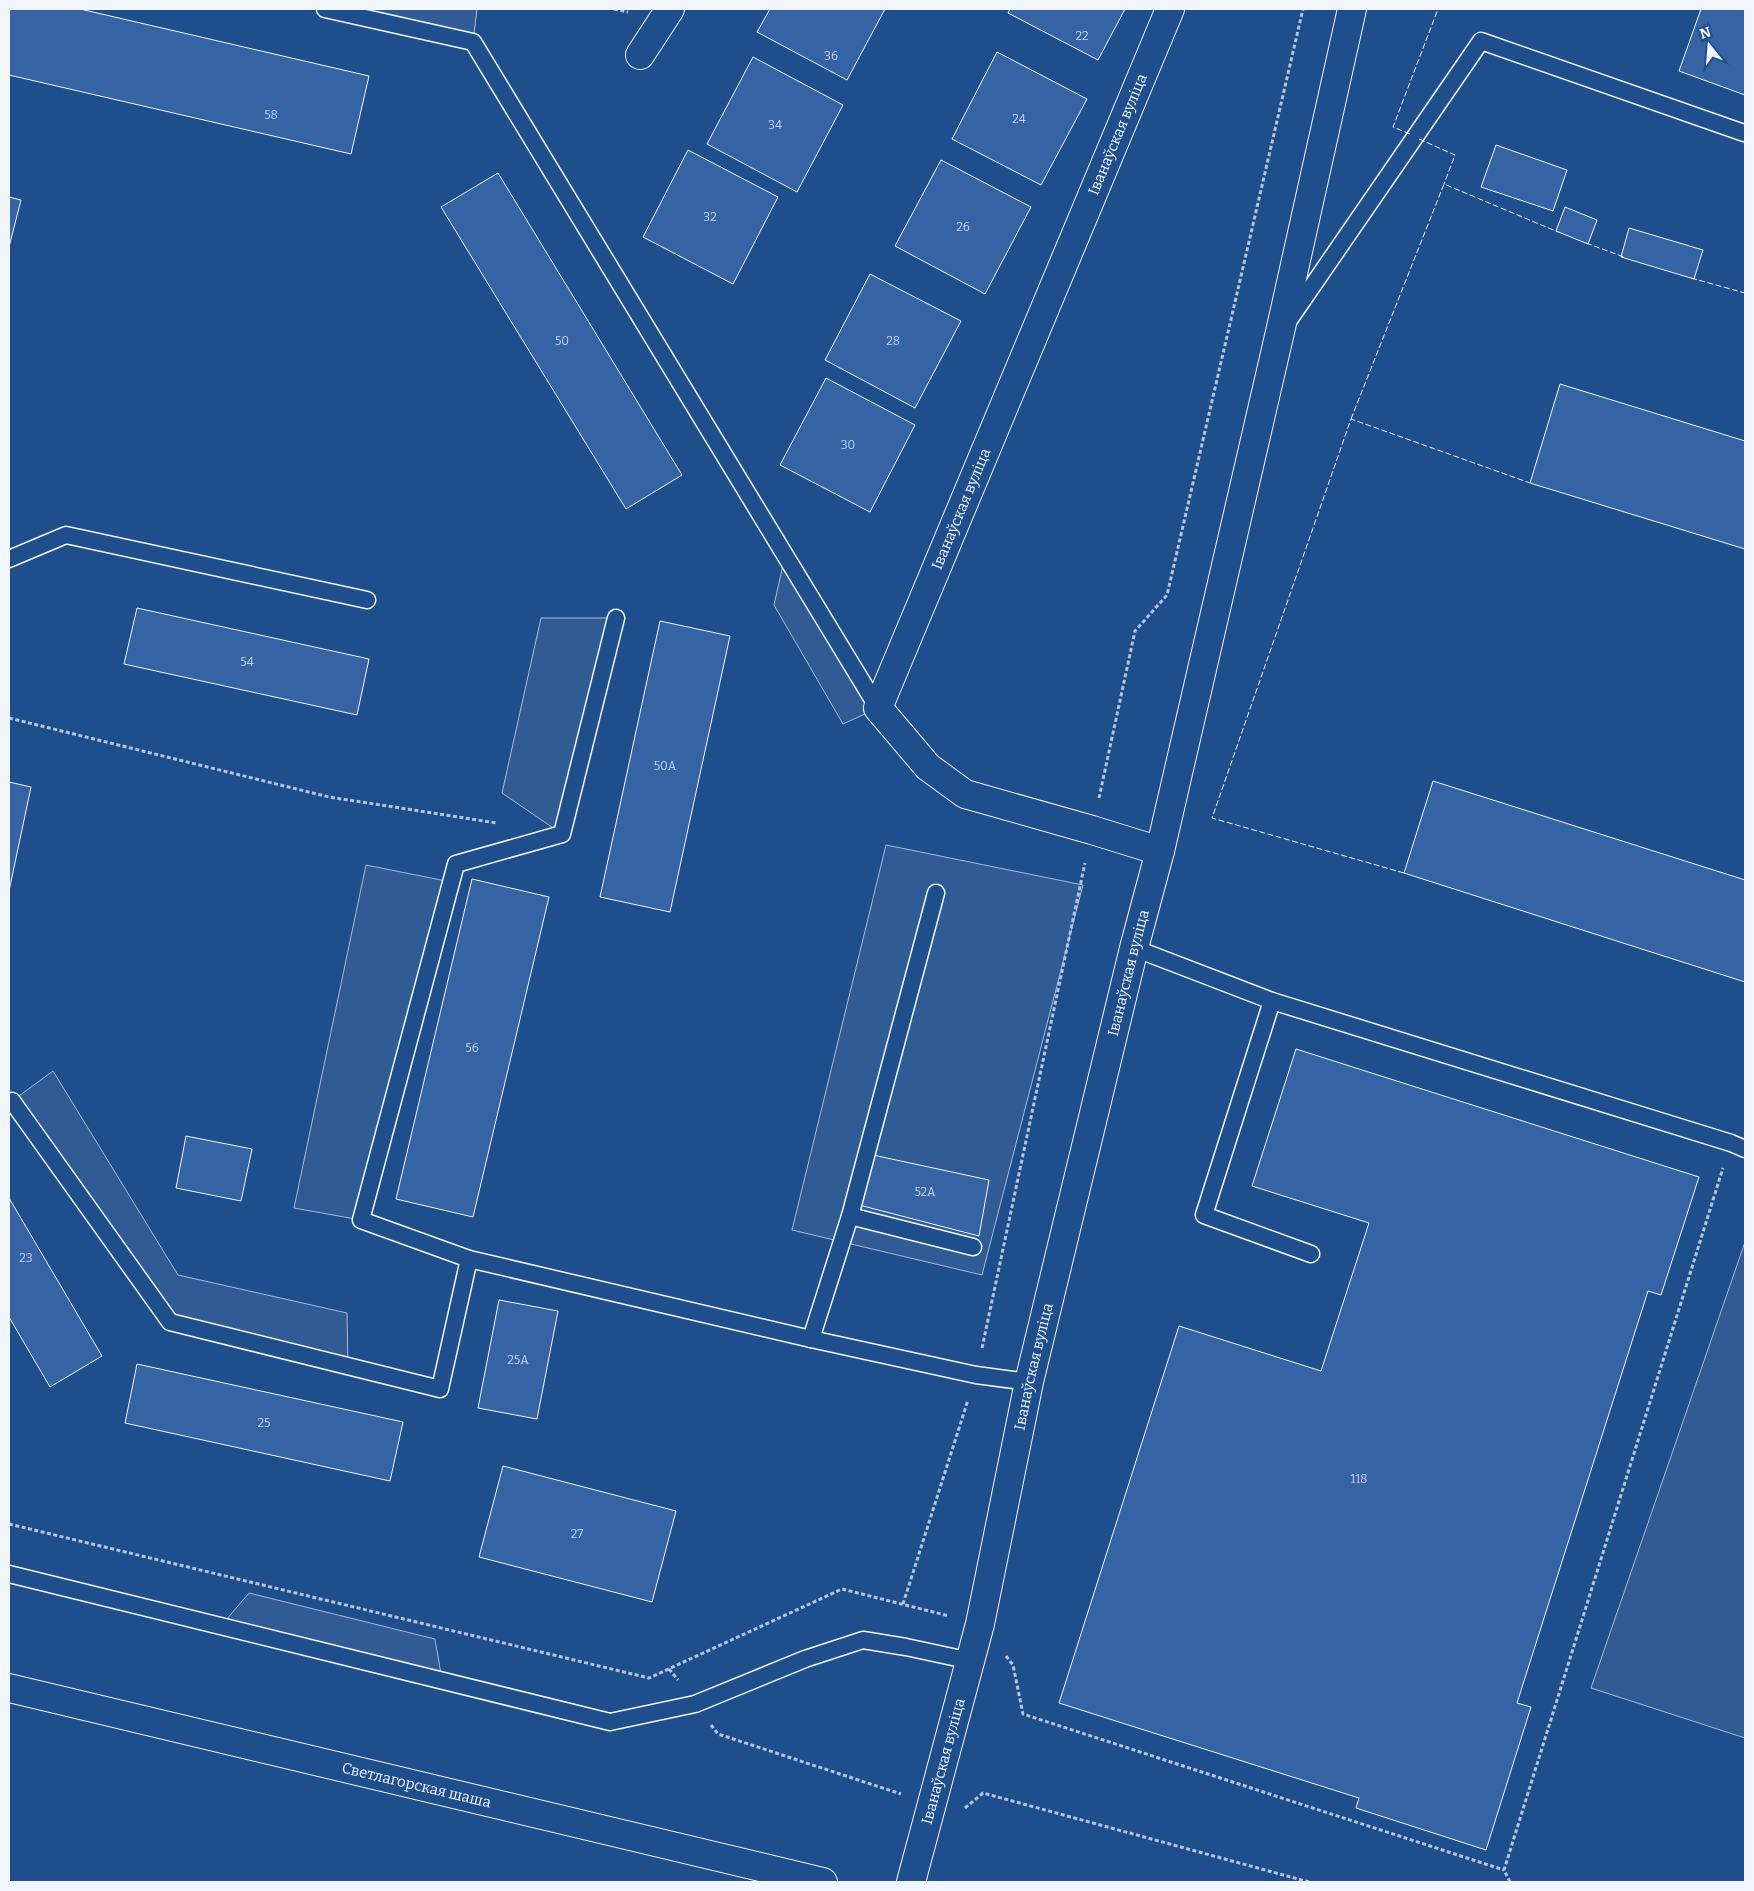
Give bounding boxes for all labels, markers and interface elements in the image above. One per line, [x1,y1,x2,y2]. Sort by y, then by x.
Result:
north arrow [1684,20,1734,70]
text: N [1698,23,1713,43]
house number: 22 [1075,29,1089,43]
house number: 36 [824,49,838,63]
street label: Іванаўская вуліца [1084,71,1151,198]
house number: 58 [264,108,278,122]
house number: 24 [1012,112,1026,126]
house number: 34 [768,118,782,132]
house number: 32 [703,210,717,224]
house number: 26 [956,220,970,234]
house number: 50 [555,334,569,348]
house number: 28 [886,334,900,348]
house number: 30 [841,438,855,452]
street label: Іванаўская вуліца [928,446,994,572]
house number: 54 [240,655,254,669]
house number: 50А [654,759,677,773]
street label: Іванаўская вуліца [1104,908,1153,1038]
house number: 56 [465,1041,479,1055]
house number: 52А [914,1185,936,1199]
house number: 23 [19,1251,33,1265]
street label: Іванаўская вуліца [1010,1301,1057,1432]
house number: 25А [507,1353,529,1367]
house number: 25 [258,1416,270,1430]
house number: 118 [1351,1472,1367,1486]
house number: 27 [571,1527,583,1541]
street label: Іванаўская вуліца [918,1696,969,1826]
street label: Светлагорская шаша [340,1759,493,1812]

